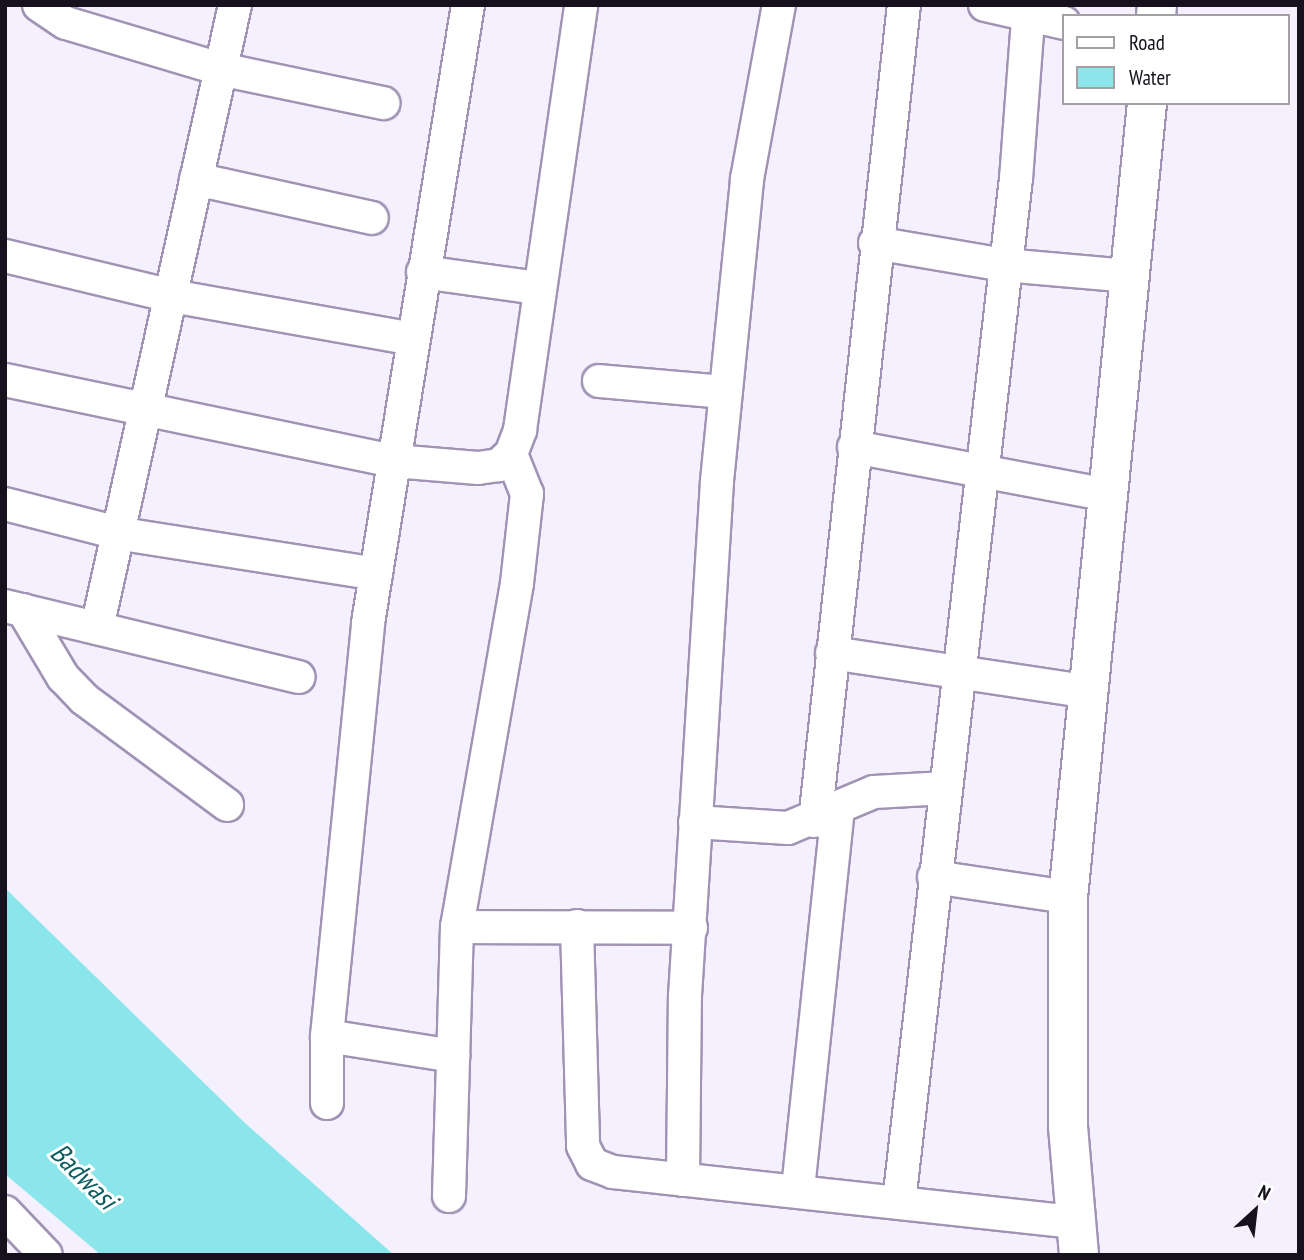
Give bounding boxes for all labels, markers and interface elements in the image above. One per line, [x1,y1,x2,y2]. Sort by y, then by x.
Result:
legend [1062,14,1290,105]
text: Road [1129,29,1165,56]
text: Water [1129,64,1171,91]
water label: Badwasi [44,1136,124,1216]
north arrow [1220,1176,1290,1246]
text: N [1255,1179,1275,1205]

